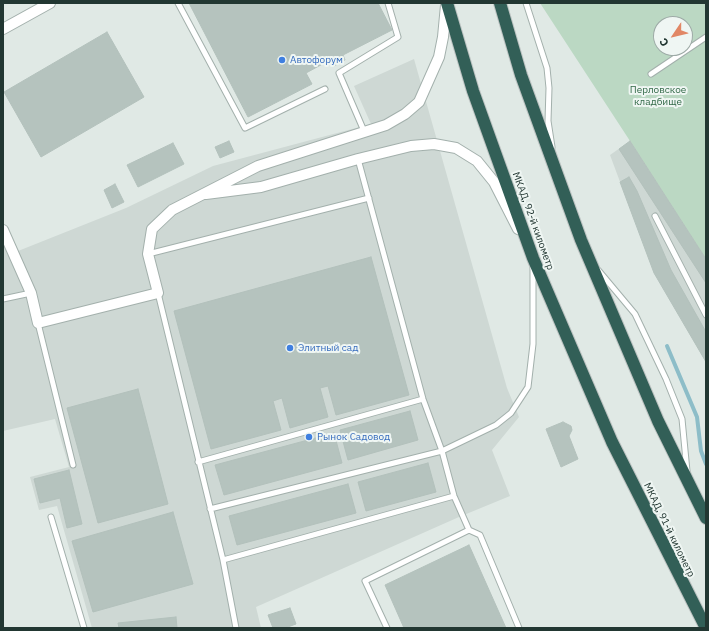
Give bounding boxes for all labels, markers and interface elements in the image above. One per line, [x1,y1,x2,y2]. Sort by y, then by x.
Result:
north arrow [653,16,693,56]
text: С [656,35,672,49]
place label: Автофорум [290,54,343,66]
marker: Автофорум [277,55,287,65]
park label: Перловское кладбище [630,84,686,108]
street label: МКАД, 92-й километр [510,170,556,272]
place label: Элитный сад [298,342,358,354]
marker: Элитный сад [285,343,295,353]
place label: Рынок Садовод [317,431,390,443]
marker: Рынок Садовод [304,432,314,442]
street label: МКАД, 91-й километр [641,481,697,579]

